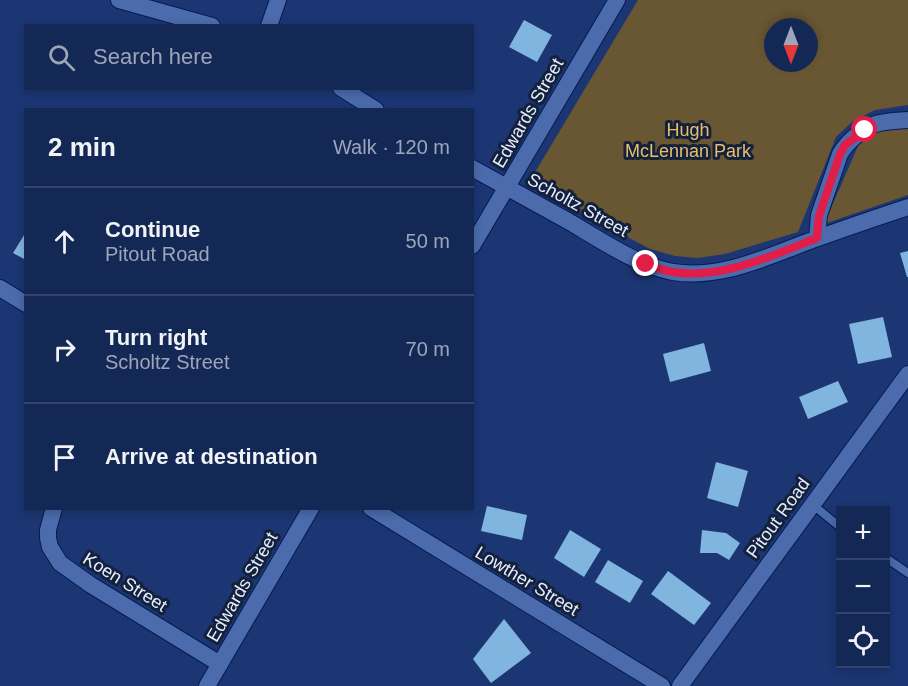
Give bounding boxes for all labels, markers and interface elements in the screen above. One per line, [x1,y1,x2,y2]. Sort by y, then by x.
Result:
north arrow [764,18,818,72]
search box [24,24,474,90]
icon: search [45,41,78,74]
text: Search here [93,44,213,69]
street label: Edwards Street [489,55,567,171]
route start [851,116,877,142]
park label: Hugh McLennan Park [625,120,752,161]
text: 2 min [48,132,116,162]
text: Walk · 120 m [333,136,450,158]
street label: Scholtz Street [524,169,632,241]
text: Continue [105,217,200,242]
icon: ahead [48,225,81,258]
text: 50 m [406,230,450,252]
text: Pitout Road [105,243,210,265]
route end [632,250,658,276]
text: Turn right [105,325,207,350]
icon: right [48,333,81,366]
text: 70 m [406,338,450,360]
text: Scholtz Street [105,351,230,373]
icon: arrive [48,441,81,474]
text: Arrive at destination [105,444,318,469]
street label: Pitout Road [742,474,814,562]
map controls [836,506,890,668]
button: + [836,506,890,560]
street label: Edwards Street [203,529,281,645]
street label: Lowther Street [472,542,582,620]
street label: Koen Street [79,548,171,616]
button: − [836,560,890,614]
button: locate [836,614,890,668]

